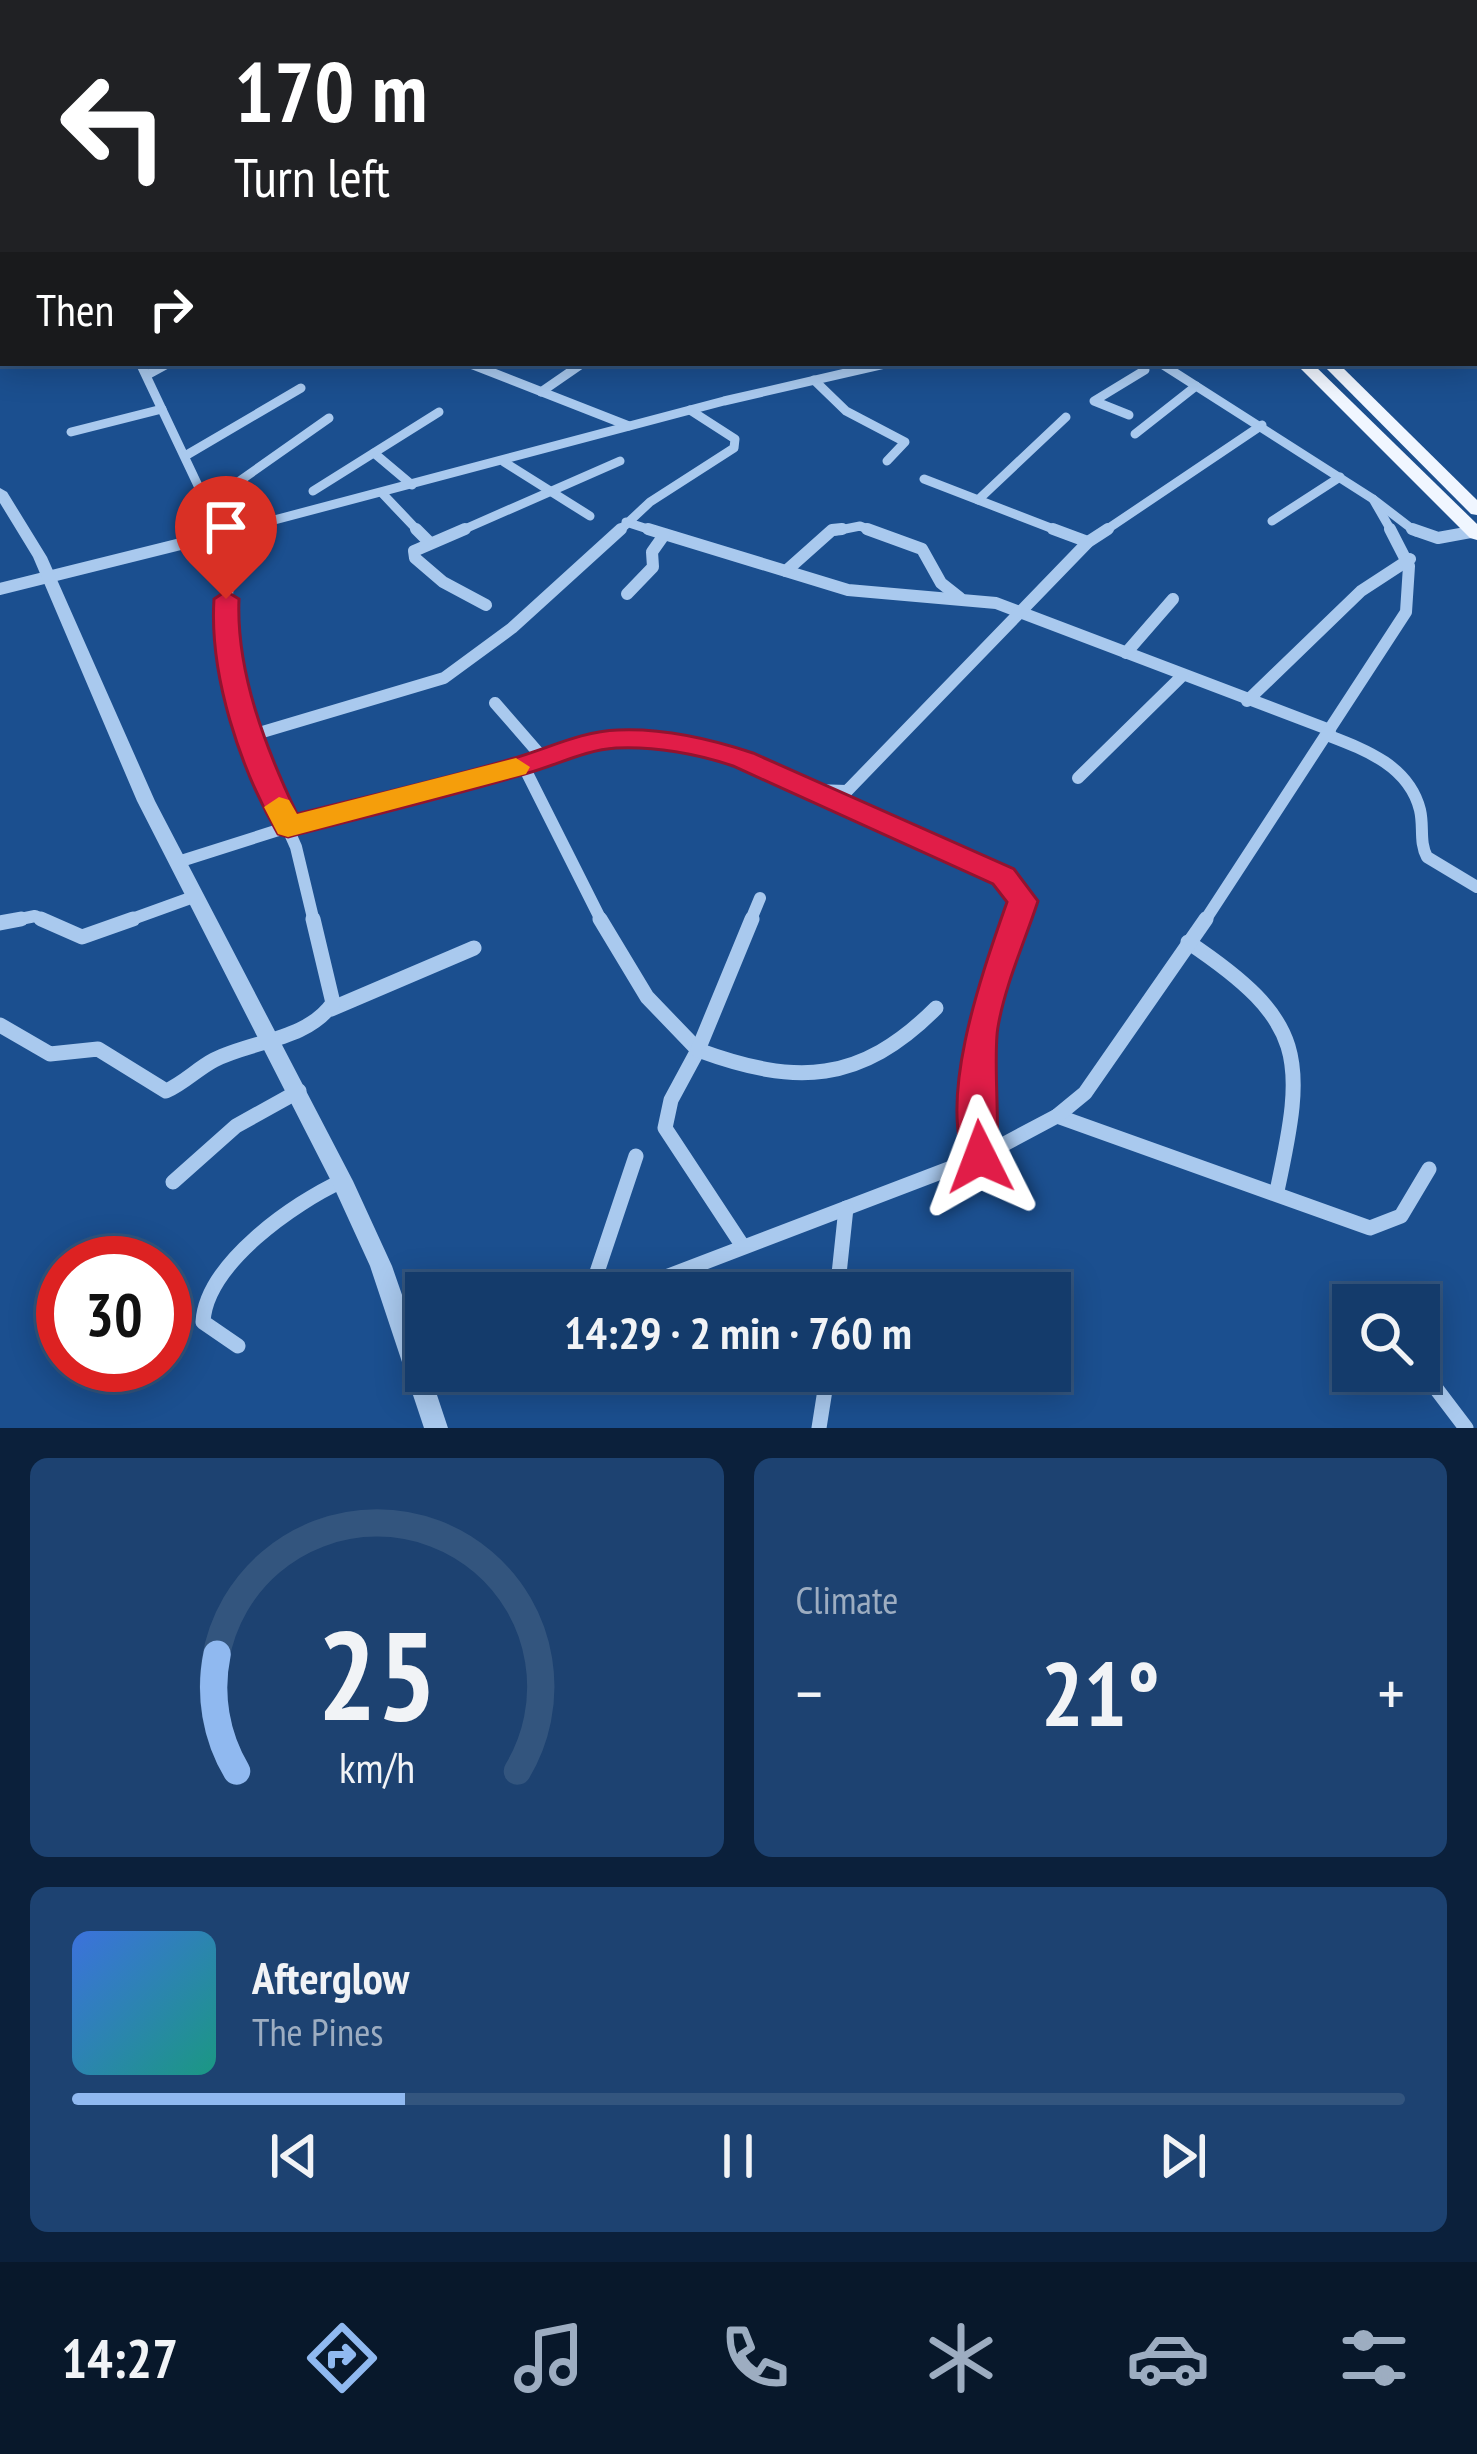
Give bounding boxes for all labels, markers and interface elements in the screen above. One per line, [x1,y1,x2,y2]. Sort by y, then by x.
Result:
text: 170 m [234,36,427,145]
icon: left [36,48,192,204]
text: Turn left [234,142,390,212]
icon: right [138,276,204,342]
text: Then [36,280,114,338]
pin [175,476,277,599]
icon: arrive [193,494,259,560]
position arrow [917,1094,1043,1220]
speed limit sign: 30 [36,1236,192,1392]
map controls [1332,1284,1440,1392]
button: search [1332,1284,1440,1392]
text: 14:29 · 2 min · 760 m [564,1303,912,1361]
text: Climate [796,1574,898,1625]
text: 25 [317,1593,436,1754]
text: 21° [1041,1634,1160,1751]
text: − [796,1650,823,1735]
text: + [1378,1650,1405,1735]
text: km/h [339,1738,415,1794]
text: Afterglow [252,1948,409,2006]
text: The Pines [252,2006,383,2057]
icon: previous [261,2123,327,2189]
icon: pause [705,2123,771,2189]
icon: next [1150,2123,1216,2189]
icon: directions [300,2316,384,2400]
icon: music [507,2316,591,2400]
icon: phone [713,2316,797,2400]
icon: climate [919,2316,1003,2400]
icon: car [1126,2316,1210,2400]
icon: filters [1332,2316,1416,2400]
text: 14:27 [61,2323,178,2393]

